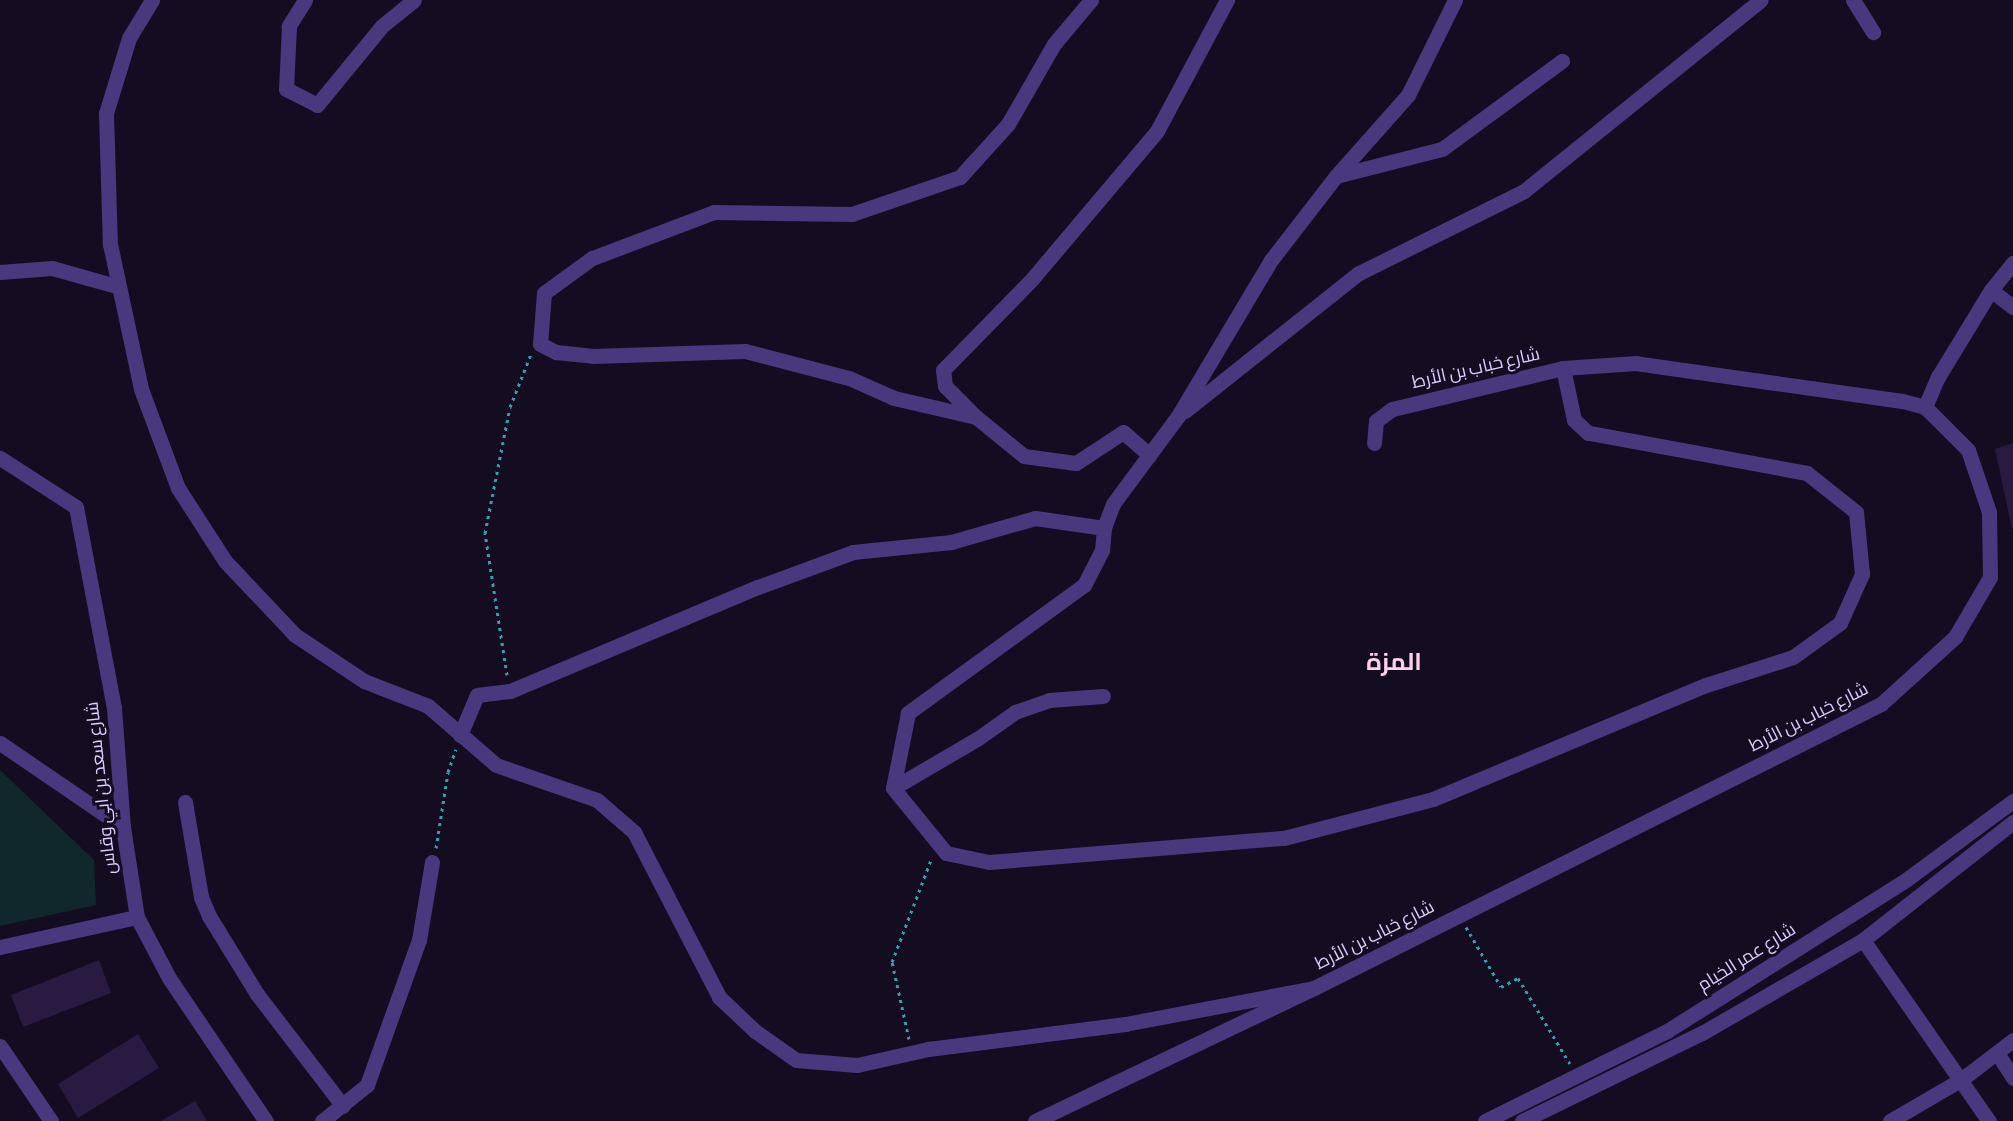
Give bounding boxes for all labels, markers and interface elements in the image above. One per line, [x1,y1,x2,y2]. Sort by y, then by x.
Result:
street label: شارع خباب بن الأرط [1410,344,1542,394]
district label: المزة [1366,650,1422,678]
street label: شارع خباب بن الأرط [1746,679,1872,757]
street label: شارع سعد بن ابي وقاس [82,701,122,875]
street label: شارع خباب بن الأرط [1312,897,1438,975]
street label: شارع عمر الخيام [1694,919,1800,997]

